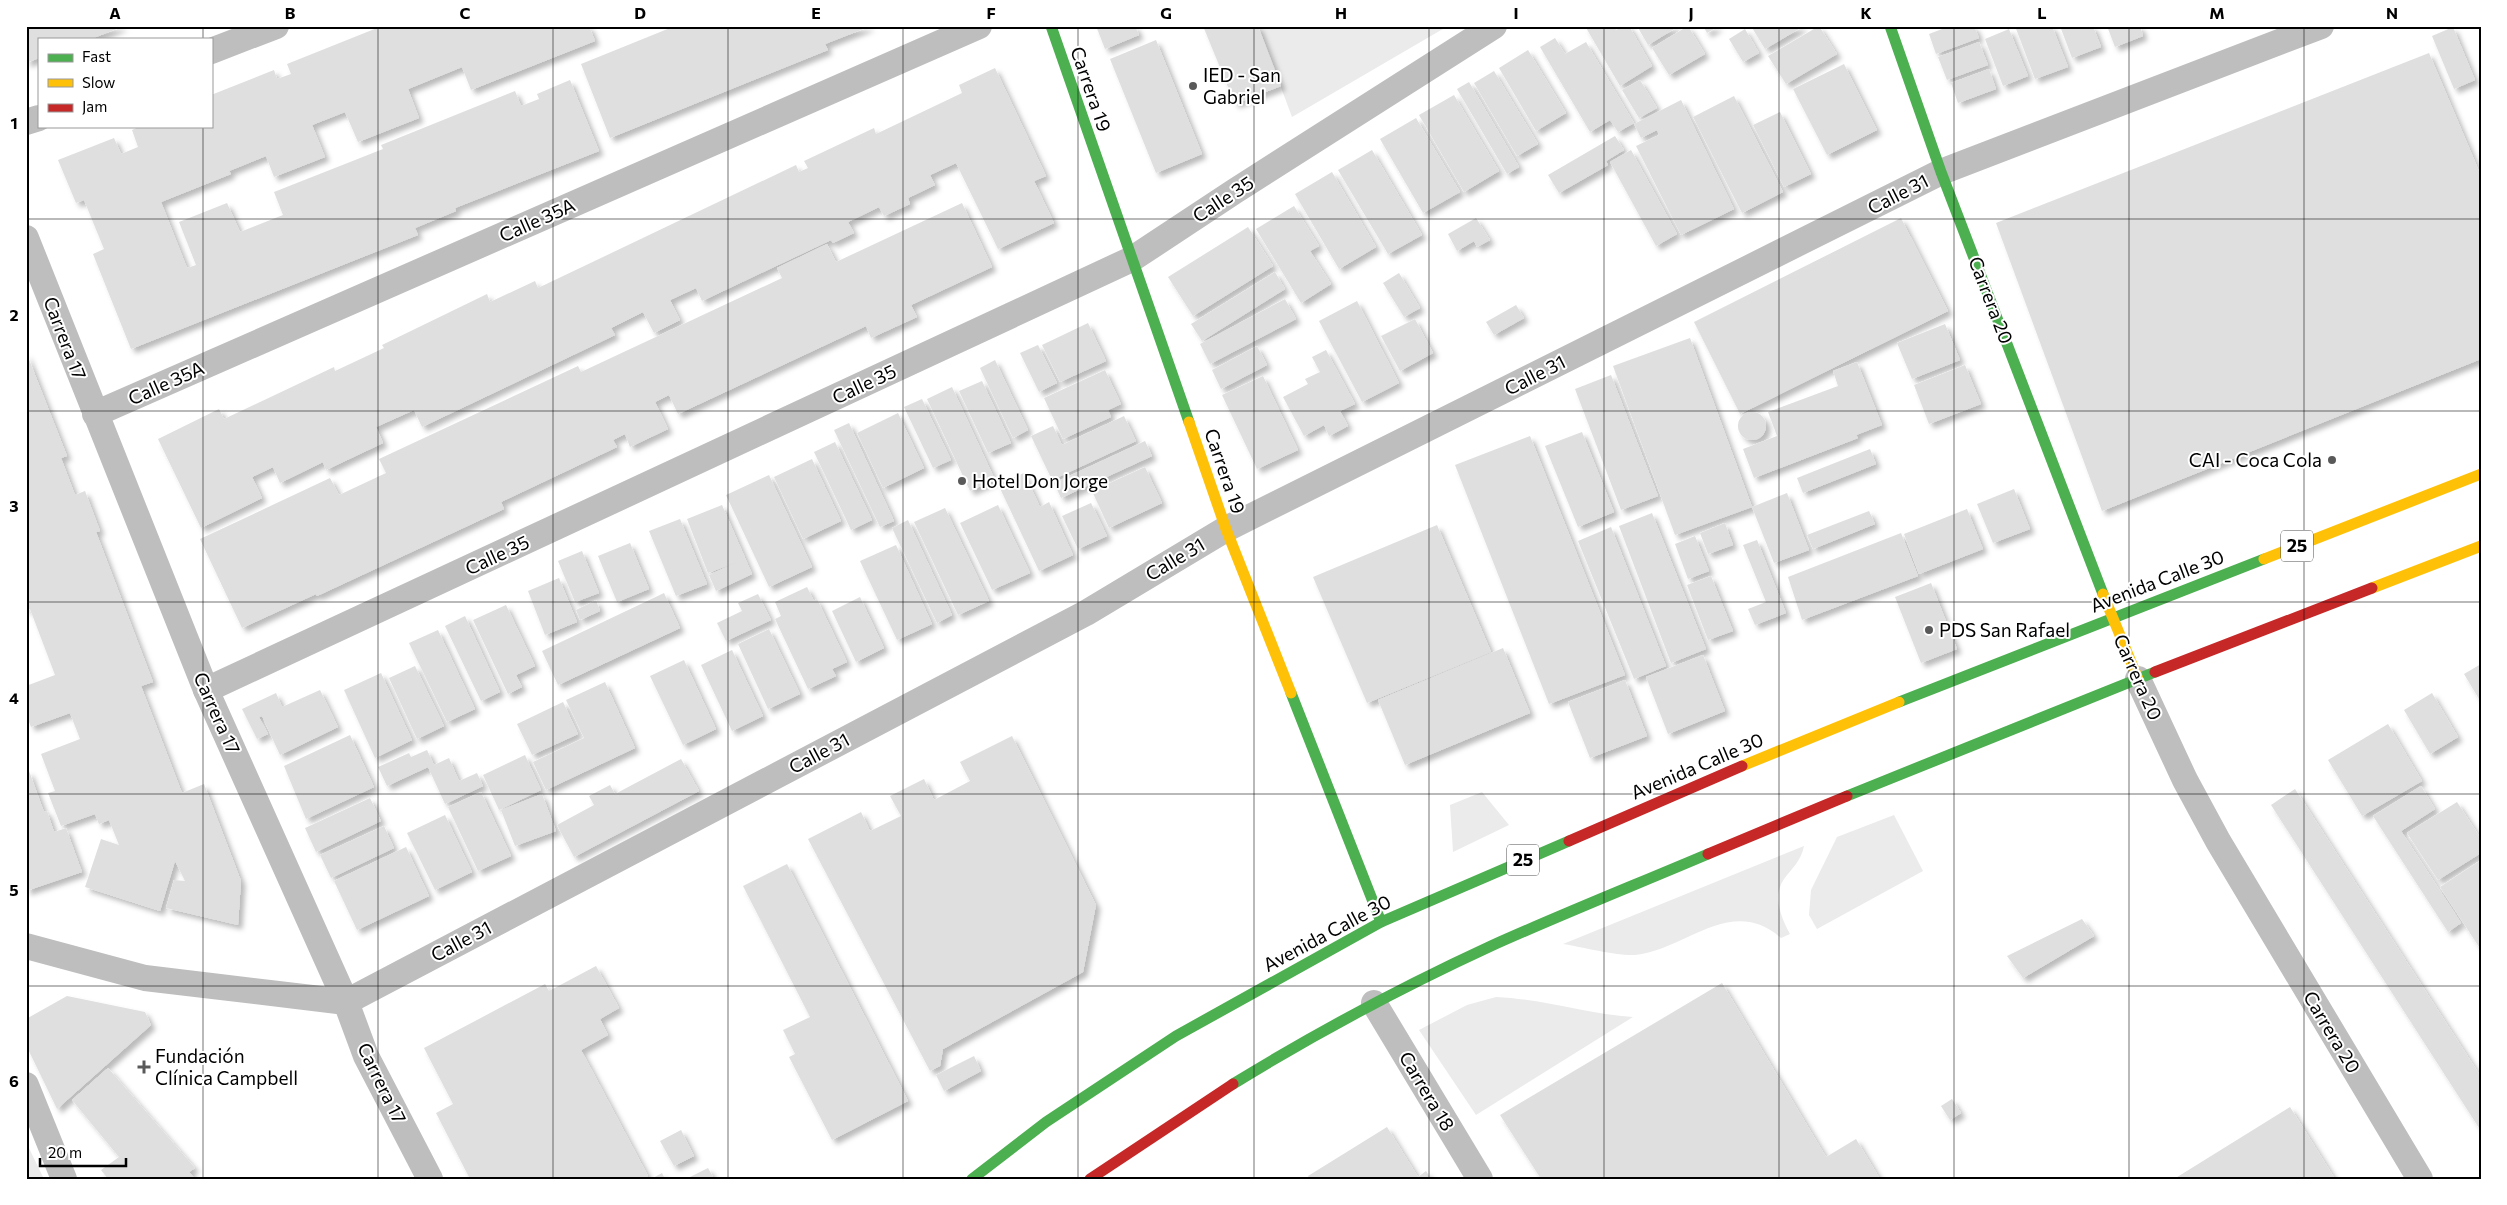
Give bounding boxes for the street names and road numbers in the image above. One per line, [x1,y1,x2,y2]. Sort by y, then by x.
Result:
street label: Carrera 19 [1066,43,1117,134]
street label: Calle 31 [1863,169,1932,219]
street label: Calle 35 [1188,170,1258,227]
street label: Calle 35A [495,193,578,246]
street label: Carrera 20 [1964,253,2019,347]
street label: Carrera 17 [39,293,92,383]
street label: Calle 31 [1500,350,1569,400]
street label: Calle 35A [124,356,207,409]
street label: Calle 35 [828,359,899,408]
street label: Carrera 19 [1200,425,1251,516]
street label: Calle 35 [461,530,532,579]
road number: 25 [2281,530,2313,562]
street label: Calle 31 [1141,532,1209,585]
street label: Avenida Calle 30 [2087,544,2227,617]
street label: Carrera 20 [2109,630,2168,723]
street label: Carrera 17 [189,668,246,757]
street label: Calle 31 [785,727,853,778]
street label: Avenida Calle 30 [1627,727,1766,804]
road number: 25 [1507,844,1539,876]
street label: Avenida Calle 30 [1259,889,1395,976]
street label: Calle 31 [427,915,495,966]
street label: Carrera 20 [2299,987,2366,1077]
street label: Carrera 17 [353,1039,412,1127]
street label: Carrera 18 [1395,1047,1460,1135]

